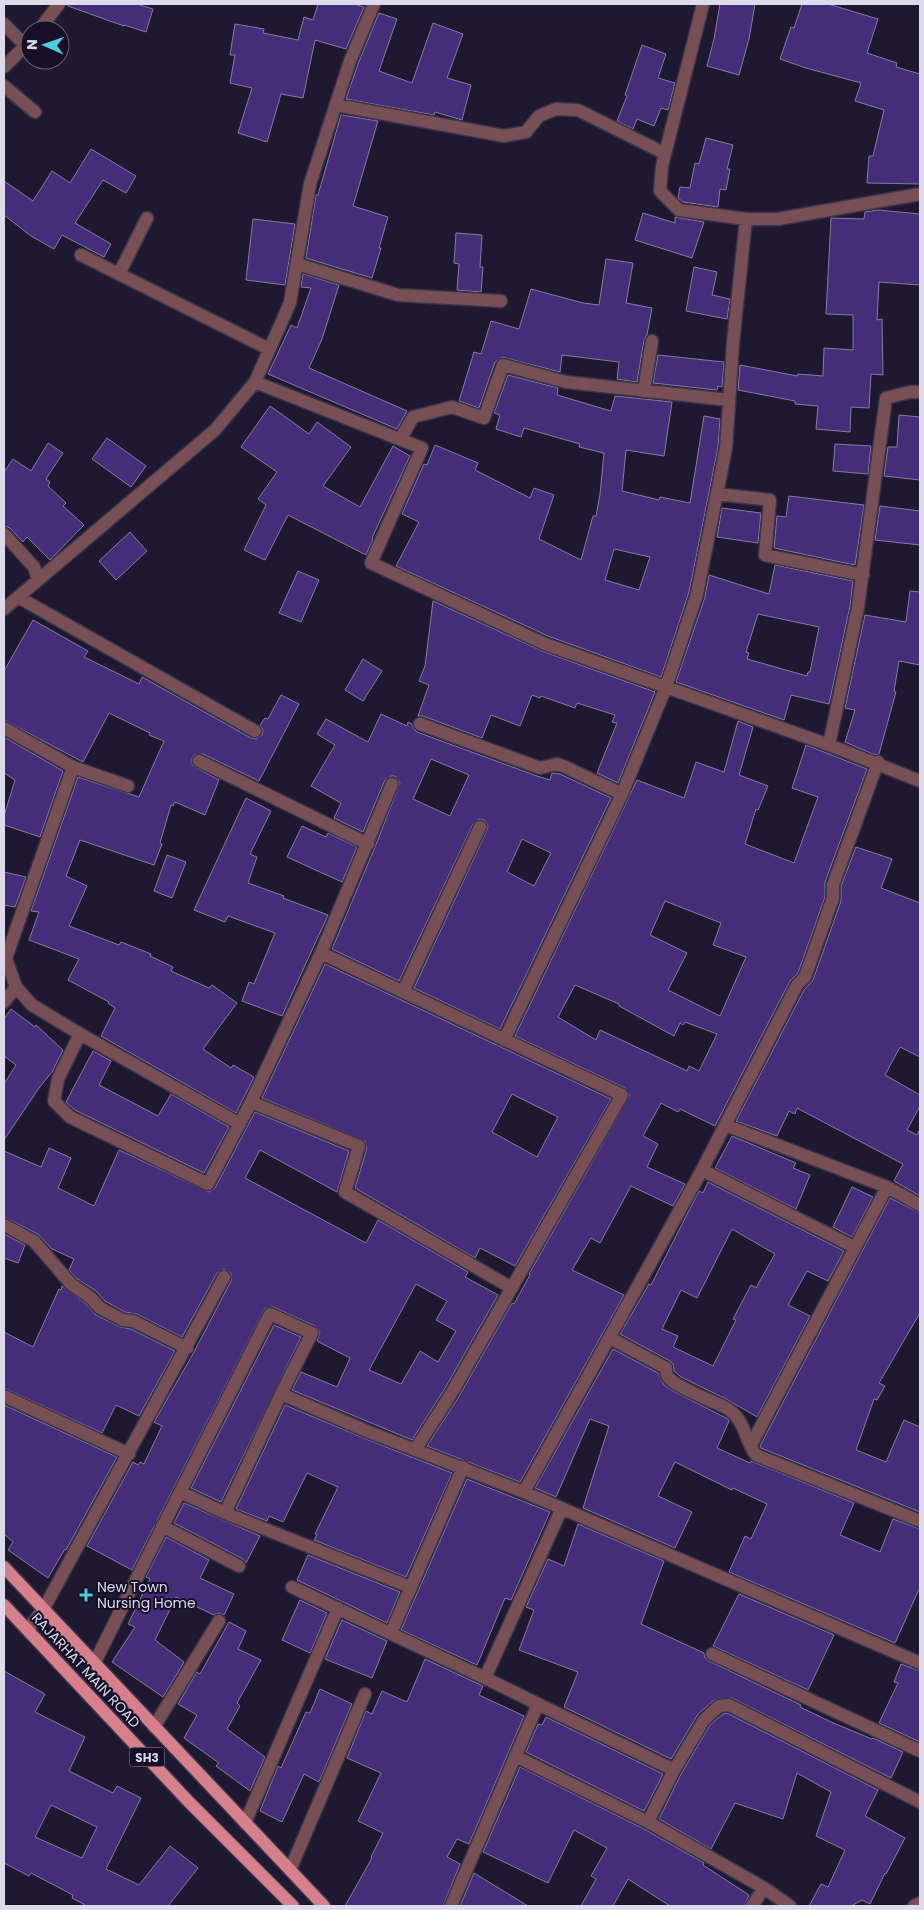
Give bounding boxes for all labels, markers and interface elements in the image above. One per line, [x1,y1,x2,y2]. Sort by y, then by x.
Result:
north arrow [20,20,70,70]
text: N [22,39,42,50]
place label: New Town Nursing Home [97,1577,196,1613]
marker: New Town Nursing Home [79,1588,93,1602]
street label: RAJARHAT MAIN ROAD [27,1608,145,1732]
road number: SH3 [130,1748,164,1766]

